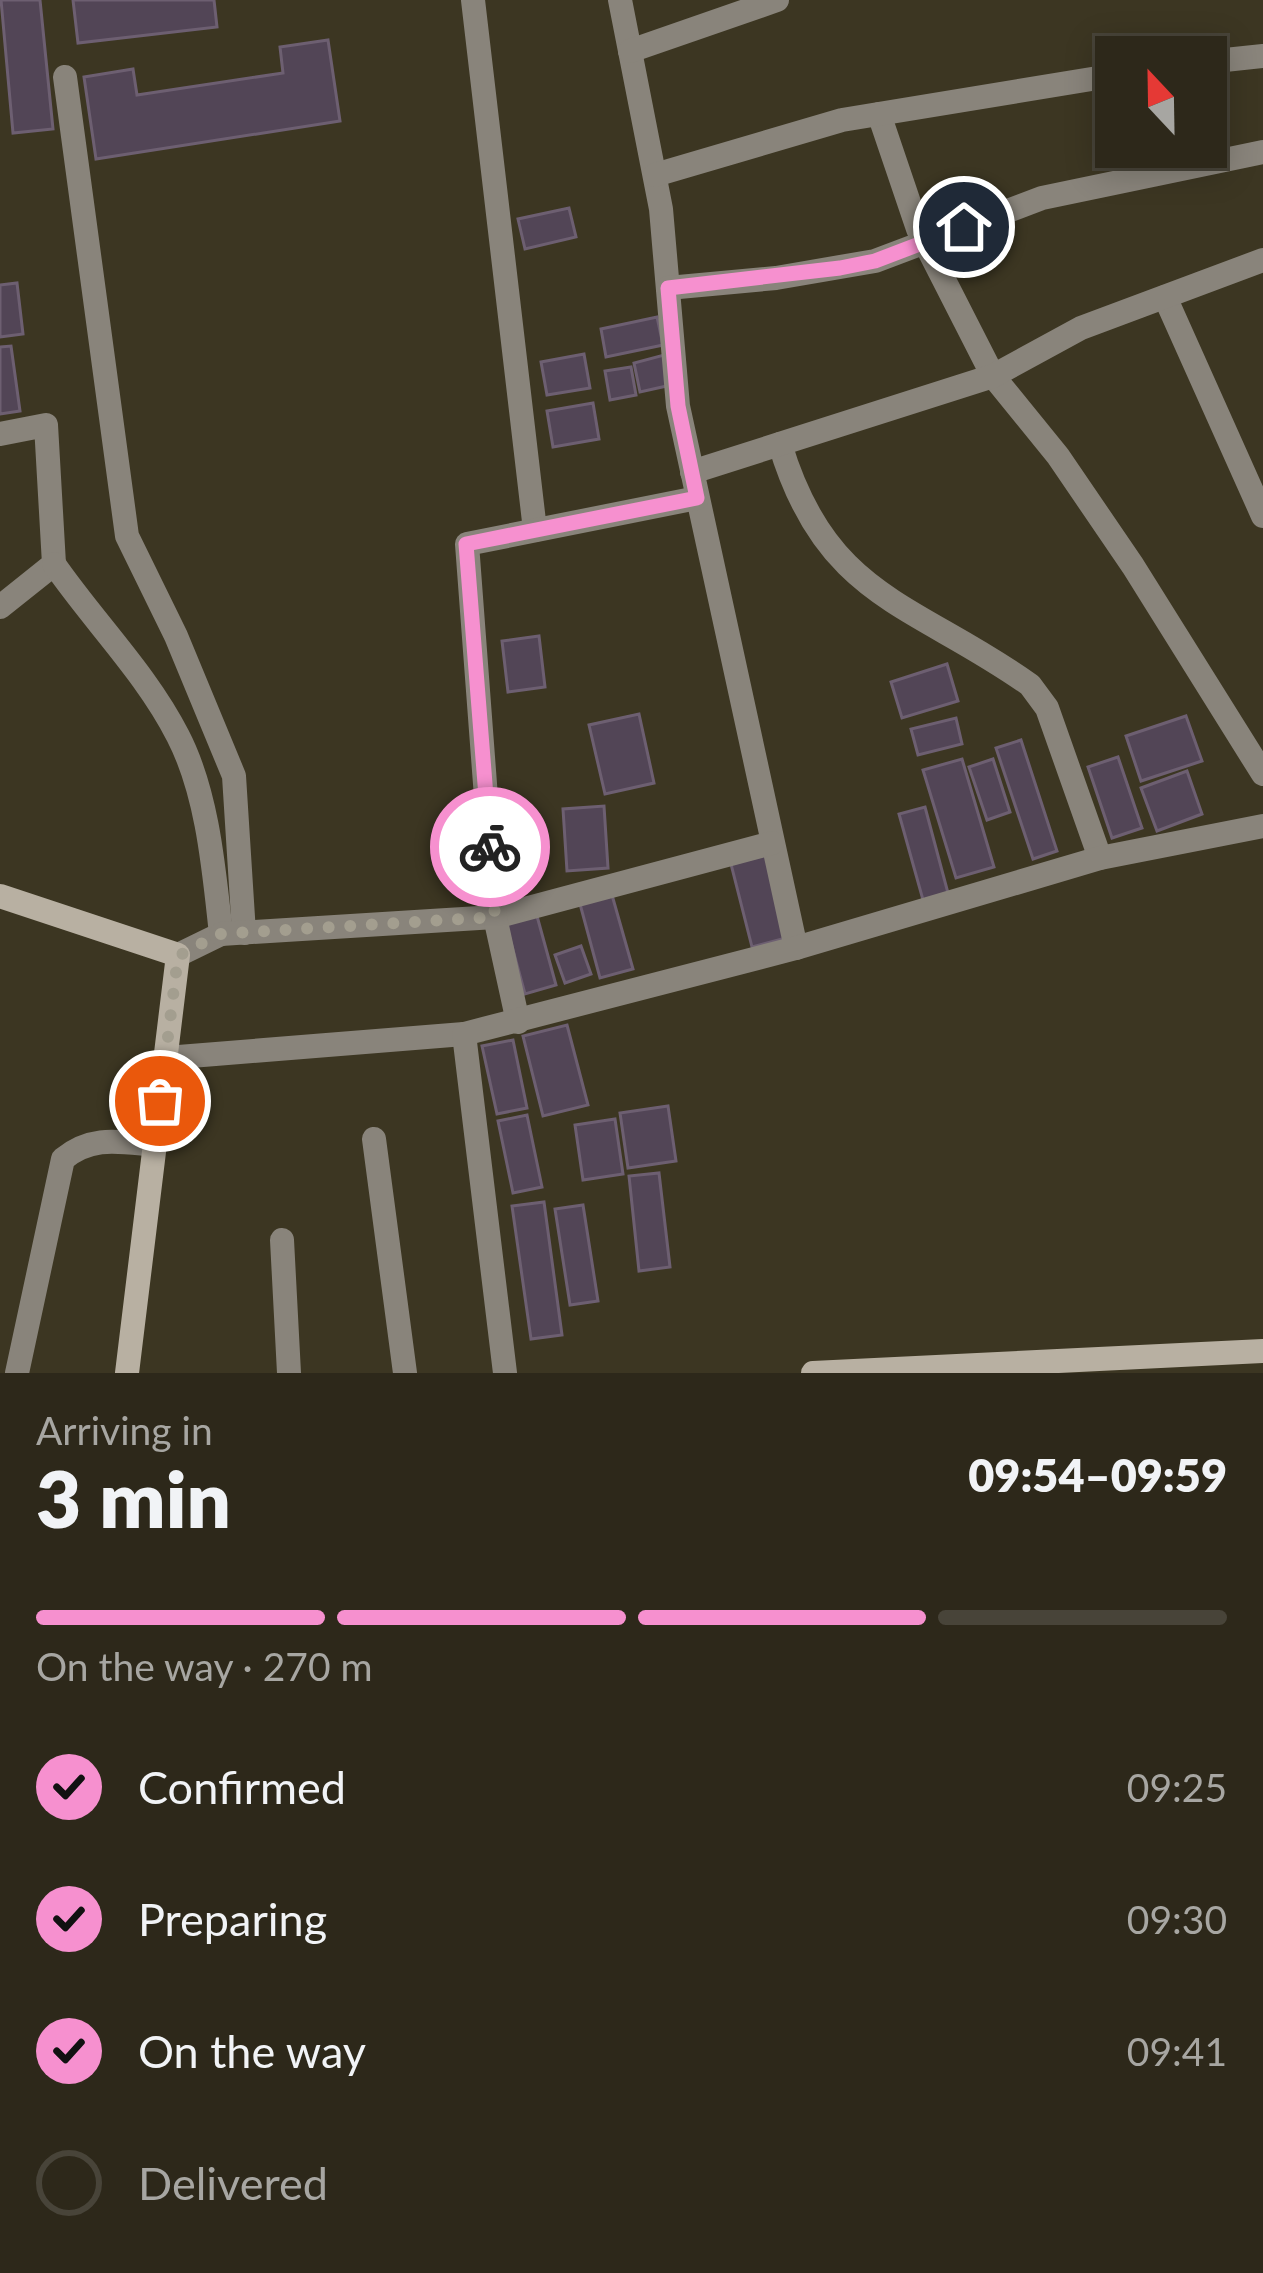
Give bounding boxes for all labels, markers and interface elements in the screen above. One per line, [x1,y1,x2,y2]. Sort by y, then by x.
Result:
north arrow [1095,36,1227,168]
map controls [1095,36,1227,168]
pin [913,176,1015,278]
icon: home [931,194,997,260]
courier [430,787,550,907]
icon: bike [457,814,523,880]
pin [109,1050,211,1152]
icon: bag [127,1068,193,1134]
text: Arriving in [36,1407,213,1453]
text: 09:54–09:59 [968,1448,1227,1502]
text: 3 min [36,1451,231,1545]
text: On the way · 270 m [36,1643,373,1689]
icon: check [36,1754,102,1820]
text: Confirmed [138,1760,346,1814]
text: 09:25 [1127,1764,1227,1810]
icon: check [36,1886,102,1952]
text: Preparing [138,1892,327,1946]
text: 09:30 [1127,1896,1227,1942]
icon: check [36,2018,102,2084]
text: On the way [138,2024,366,2078]
text: 09:41 [1127,2028,1227,2074]
text: Delivered [138,2156,328,2210]

